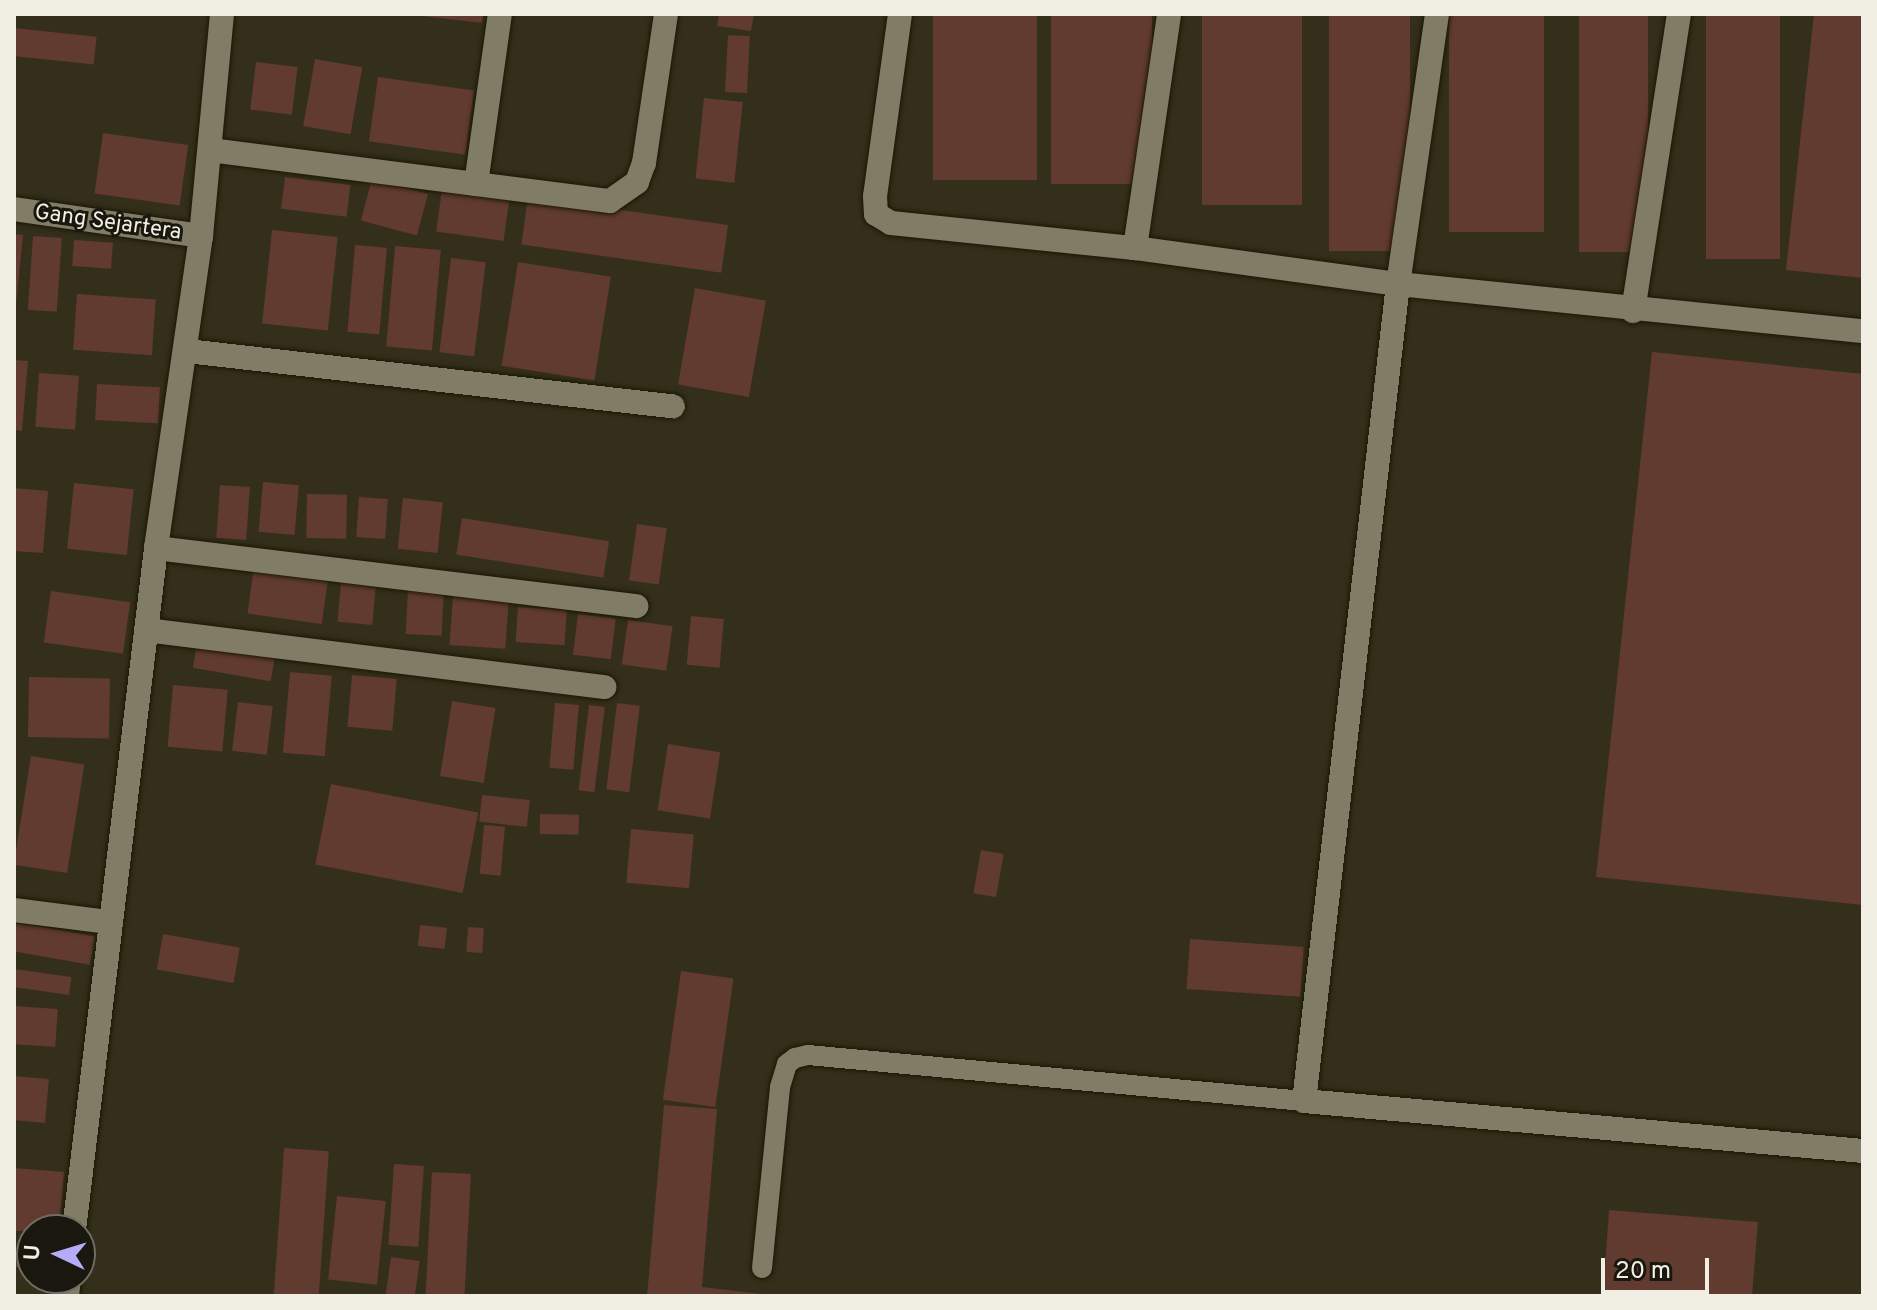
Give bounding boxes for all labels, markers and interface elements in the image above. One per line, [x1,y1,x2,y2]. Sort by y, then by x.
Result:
street label: Gang Sejartera [33,200,183,246]
north arrow [16,1214,96,1294]
scale bar [1605,1242,1713,1292]
text: U [20,1244,48,1261]
text: 20 m [1615,1257,1671,1287]

